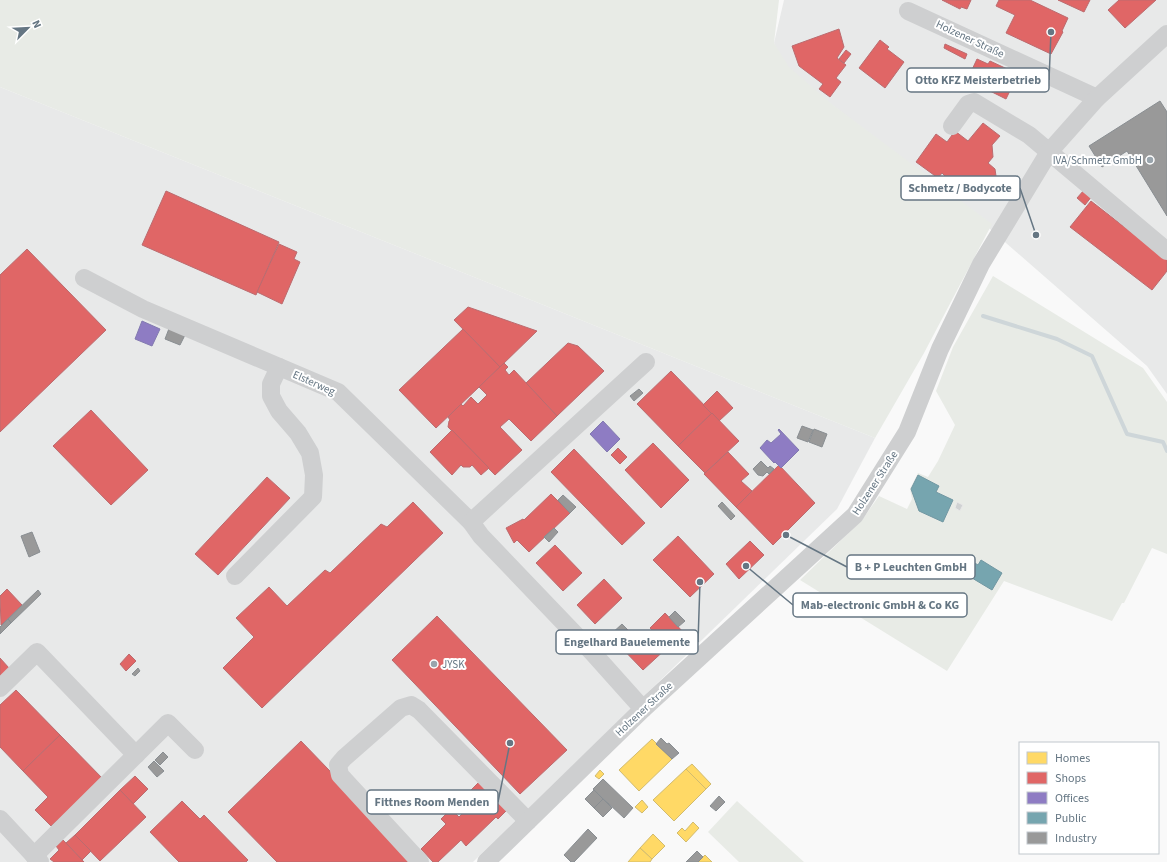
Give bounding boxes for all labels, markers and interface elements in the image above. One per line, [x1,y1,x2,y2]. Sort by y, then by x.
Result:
north arrow [8,8,48,48]
street label: Holzener Straße [933,17,1007,62]
text: N [28,18,45,31]
callout: Otto KFZ Meisterbetrieb [907,68,1049,92]
text: Otto KFZ Meisterbetrieb [915,72,1041,89]
place label: IVA/Schmetz GmbH [1053,153,1142,168]
marker: IVA/Schmetz GmbH [1145,155,1155,165]
callout: Schmetz / Bodycote [901,176,1020,200]
text: Schmetz / Bodycote [908,180,1012,197]
street label: Elsterweg [290,367,338,399]
street label: Holzener Straße [849,448,902,518]
callout: B + P Leuchten GmbH [847,555,975,579]
text: B + P Leuchten GmbH [855,559,967,576]
callout: Mab-electronic GmbH & Co KG [793,593,967,617]
text: Mab-electronic GmbH & Co KG [801,597,959,614]
callout: Engelhard Bauelemente [556,630,698,654]
text: Engelhard Bauelemente [564,634,690,651]
place label: JYSK [442,657,465,672]
marker: JYSK [429,659,439,669]
street label: Holzener Straße [612,678,676,740]
legend [1019,742,1159,854]
text: Homes [1055,750,1090,767]
text: Shops [1055,770,1086,787]
callout: Fittnes Room Menden [367,790,498,814]
text: Offices [1055,790,1089,807]
text: Fittnes Room Menden [375,794,490,811]
text: Public [1055,810,1087,827]
text: Industry [1055,830,1097,847]

